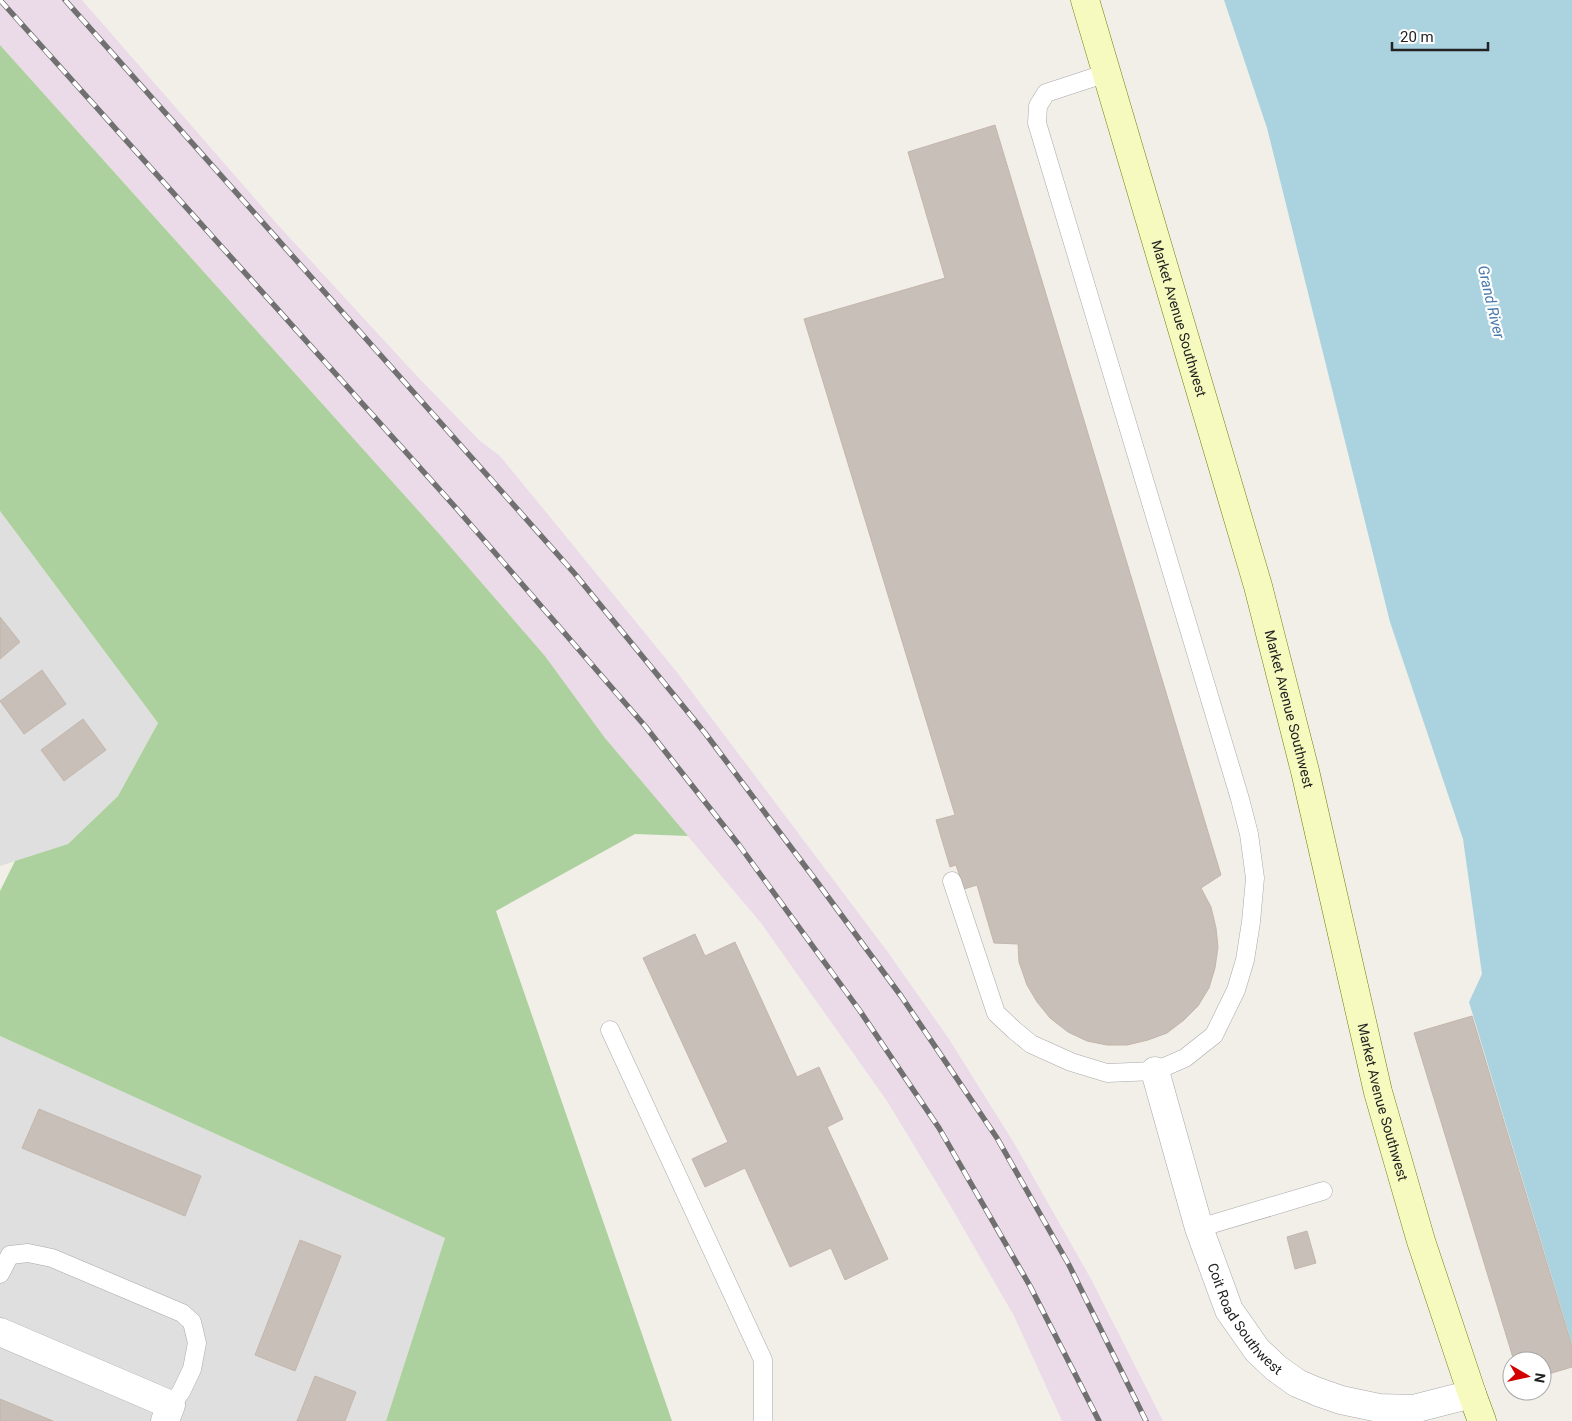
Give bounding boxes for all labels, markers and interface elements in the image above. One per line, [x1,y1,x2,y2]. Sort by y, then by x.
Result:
scale bar [1392,20,1488,52]
text: 20 m [1400,28,1434,46]
street label: Market Avenue Southwest [1148,238,1210,399]
water label: Grand River [1474,264,1508,341]
street label: Market Avenue Southwest [1262,628,1317,790]
street label: Market Avenue Southwest [1355,1022,1411,1183]
street label: Coit Road Southwest [1204,1261,1286,1378]
north arrow [1502,1351,1552,1401]
text: N [1531,1372,1549,1384]

